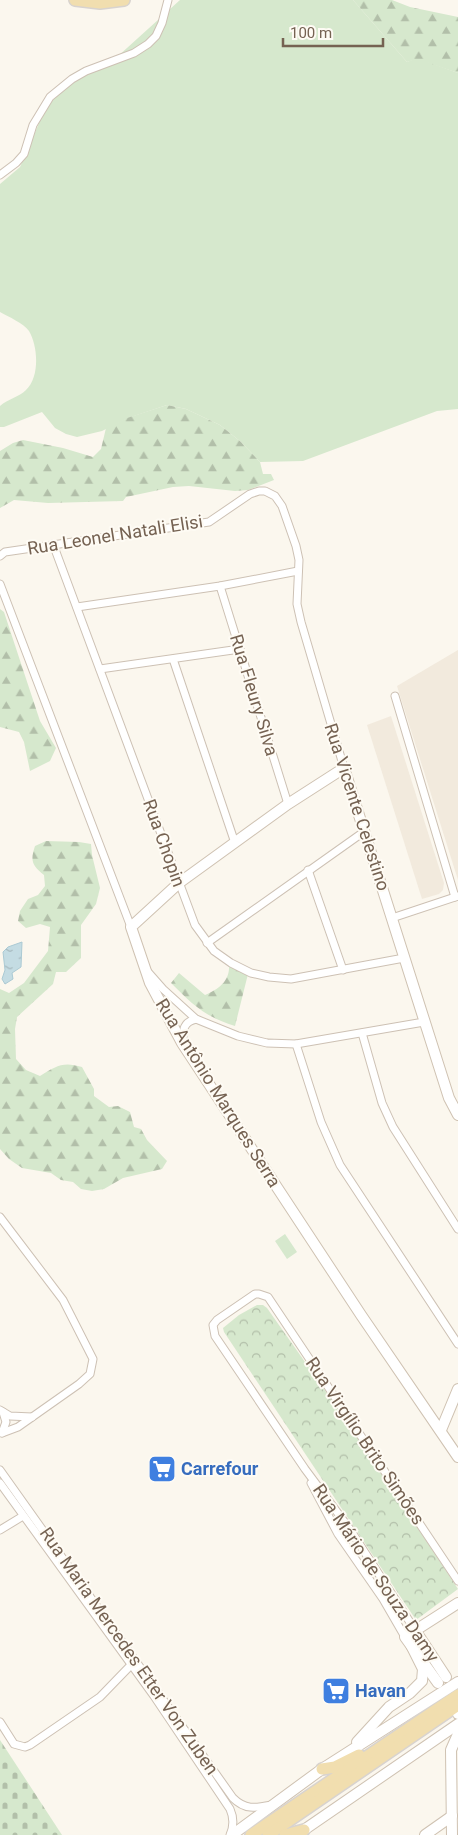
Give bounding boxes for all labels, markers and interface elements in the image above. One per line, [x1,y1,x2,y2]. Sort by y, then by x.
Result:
scale bar [283,15,383,47]
text: 100 m [290,24,332,42]
street label: Rua Leonel Natali Elisi [26,510,204,559]
street label: Rua Fleury Silva [226,631,283,758]
street label: Rua Vicente Celestino [320,720,394,893]
street label: Rua Chopin [139,796,190,889]
street label: Rua Antônio Marques Serra [152,994,285,1191]
street label: Rua Virgílio Brito Simões [302,1353,429,1528]
supermarket icon: Carrefour [147,1454,177,1484]
place label: Carrefour [181,1458,259,1479]
street label: Rua Mário de Souza Damy [309,1480,444,1666]
street label: Rua Maria Mercedes Etter Von Zuben [36,1523,223,1778]
supermarket icon: Havan [321,1676,351,1706]
place label: Havan [355,1680,406,1701]

